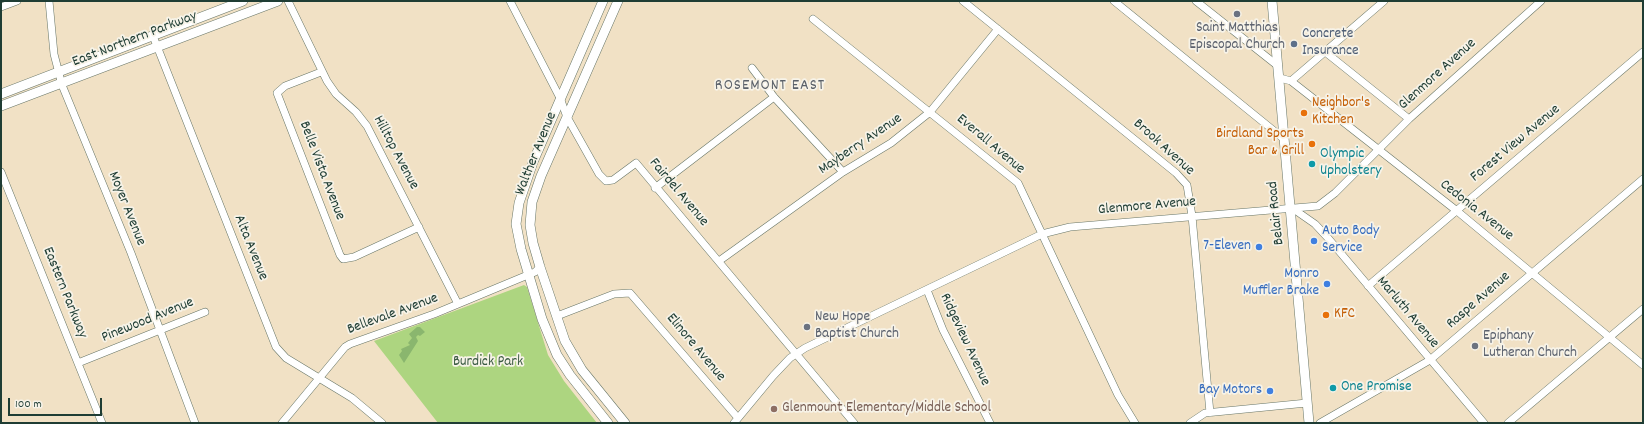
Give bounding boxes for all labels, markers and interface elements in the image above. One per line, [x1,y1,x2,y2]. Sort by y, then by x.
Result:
street label: East Northern Parkway [70,8,200,72]
marker: Saint Matthias Episcopal Church [1232,9,1242,19]
place label: Saint Matthias Episcopal Church [1189,20,1285,55]
place label: Concrete Insurance [1302,26,1359,61]
street label: Glenmore Avenue [1395,35,1481,115]
marker: Concrete Insurance [1289,39,1299,49]
district label: ROSEMONT EAST [715,77,825,97]
place label: Neighbor's Kitchen [1312,95,1370,130]
street label: Forest View Avenue [1468,101,1564,187]
marker: Neighbor's Kitchen [1299,108,1309,118]
street label: Walther Avenue [512,110,562,198]
street label: Mayberry Avenue [816,111,906,179]
street label: Everall Avenue [952,111,1028,179]
street label: Hilltop Avenue [368,113,422,193]
street label: Brook Avenue [1128,116,1198,180]
street label: Belle Vista Avenue [294,119,348,223]
place label: Birdland Sports Bar & Grill [1216,126,1304,161]
marker: Birdland Sports Bar & Grill [1307,139,1317,149]
place label: Olympic Upholstery [1320,146,1381,181]
street label: Fairdel Avenue [644,155,712,231]
marker: Olympic Upholstery [1307,159,1317,169]
street label: Moyer Avenue [103,169,149,249]
street label: Cedonia Avenue [1435,177,1517,245]
street label: Belair Road [1265,180,1289,246]
street label: Glenmore Avenue [1097,194,1197,220]
street label: Alta Avenue [229,213,271,283]
place label: Auto Body Service [1322,223,1379,258]
marker: Auto Body Service [1309,236,1319,246]
place label: 7-Eleven [1203,238,1251,256]
marker: 7-Eleven [1254,242,1264,252]
street label: Eastern Parkway [38,245,90,341]
place label: Monro Muffler Brake [1243,266,1319,301]
street label: Raspe Avenue [1443,268,1515,334]
street label: Marluth Avenue [1372,273,1442,353]
marker: Monro Muffler Brake [1322,279,1332,289]
street label: Bellevale Avenue [345,290,441,340]
street label: Ridgeview Avenue [935,291,993,389]
street label: Pinewood Avenue [99,294,197,348]
place label: KFC [1334,306,1355,324]
place label: New Hope Baptist Church [815,309,899,344]
street label: Elinore Avenue [661,310,729,386]
marker: KFC [1321,310,1331,320]
marker: New Hope Baptist Church [802,322,812,332]
place label: Epiphany Lutheran Church [1483,328,1577,363]
marker: Epiphany Lutheran Church [1470,341,1480,351]
park label: Burdick Park [453,354,523,372]
place label: One Promise [1341,379,1412,397]
place label: Bay Motors [1199,382,1262,400]
marker: One Promise [1328,383,1338,393]
marker: Bay Motors [1265,386,1275,396]
scale bar [10,390,104,416]
text: 100 m [15,396,42,413]
place label: Glenmount Elementary/Middle School [782,400,991,418]
marker: Glenmount Elementary/Middle School [769,404,779,414]

